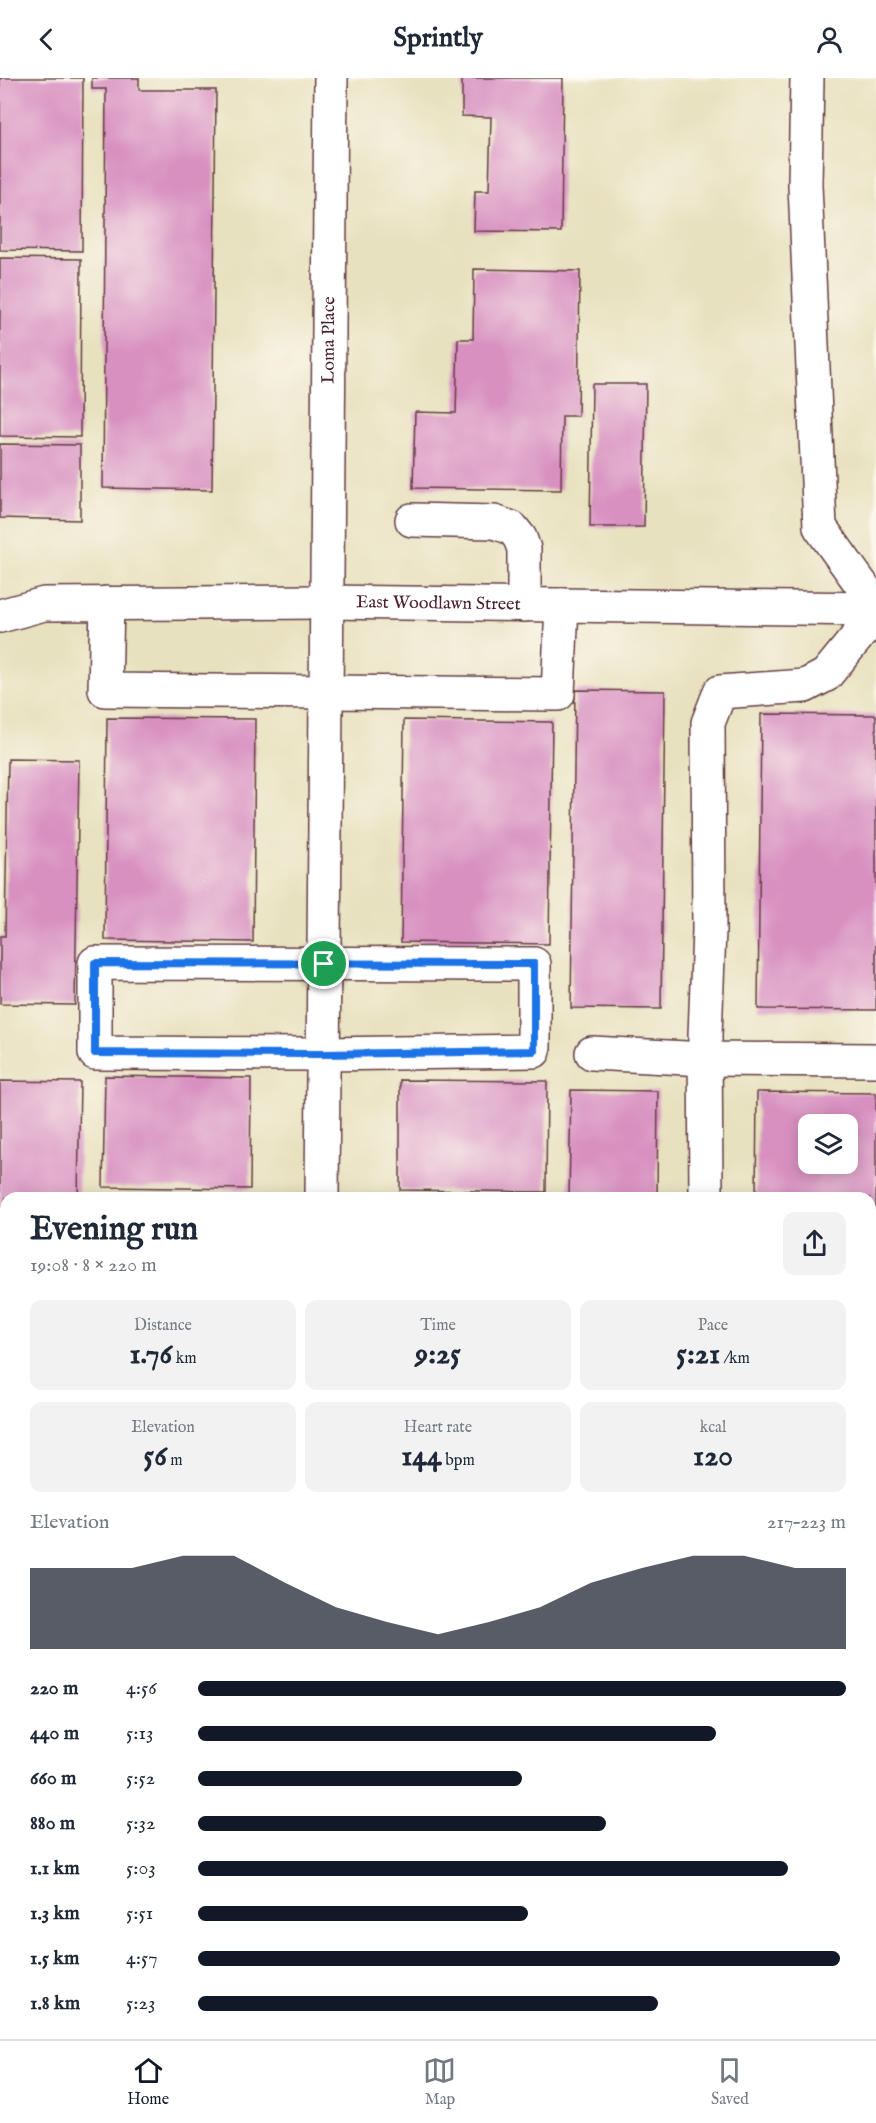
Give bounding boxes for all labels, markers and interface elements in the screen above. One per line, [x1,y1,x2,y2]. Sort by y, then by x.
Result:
text: Sprintly [393,22,483,56]
icon: back [30,23,63,56]
icon: person [813,23,846,56]
street label: Loma Place [317,296,341,384]
street label: East Woodlawn Street [356,591,521,616]
pin [298,938,349,989]
icon: arrive [307,947,340,980]
map controls [798,1114,858,1174]
button: layers [798,1114,858,1174]
text: Evening run [30,1209,198,1251]
button: share [783,1212,846,1275]
text: 19:08 · 8 × 220 m [30,1253,157,1278]
text: Distance [134,1316,192,1336]
text: Time [420,1316,456,1336]
text: Pace [698,1316,728,1336]
text: 1.76 [129,1336,172,1374]
text: 9:25 [415,1336,461,1374]
text: 5:21 [676,1336,720,1374]
text: km [172,1349,197,1369]
text: /km [720,1349,750,1369]
text: Elevation [131,1418,195,1438]
text: Heart rate [404,1418,472,1438]
text: kcal [700,1418,726,1438]
text: 56 [143,1438,167,1476]
text: 144 [401,1438,442,1476]
text: 120 [693,1438,733,1476]
text: m [167,1451,183,1471]
text: bpm [442,1451,475,1471]
text: Elevation [30,1510,109,1535]
text: 217–223 m [767,1510,846,1535]
text: 220 m [30,1676,78,1701]
text: 4:56 [126,1676,157,1701]
text: 440 m [30,1721,79,1746]
text: 5:13 [126,1721,153,1746]
text: 660 m [30,1766,77,1791]
text: 5:52 [126,1766,155,1791]
text: 880 m [30,1811,75,1836]
text: 5:32 [126,1811,155,1836]
text: 1.1 km [30,1856,80,1881]
text: 5:03 [126,1856,156,1881]
text: 1.3 km [30,1901,80,1926]
text: 5:51 [126,1901,153,1926]
text: 1.5 km [30,1946,80,1971]
text: 4:57 [126,1946,158,1971]
text: 1.8 km [30,1991,80,2016]
text: 5:23 [126,1991,155,2016]
tab: Home [127,2054,169,2110]
tab: Map [423,2054,456,2110]
tab: Saved [711,2054,749,2110]

